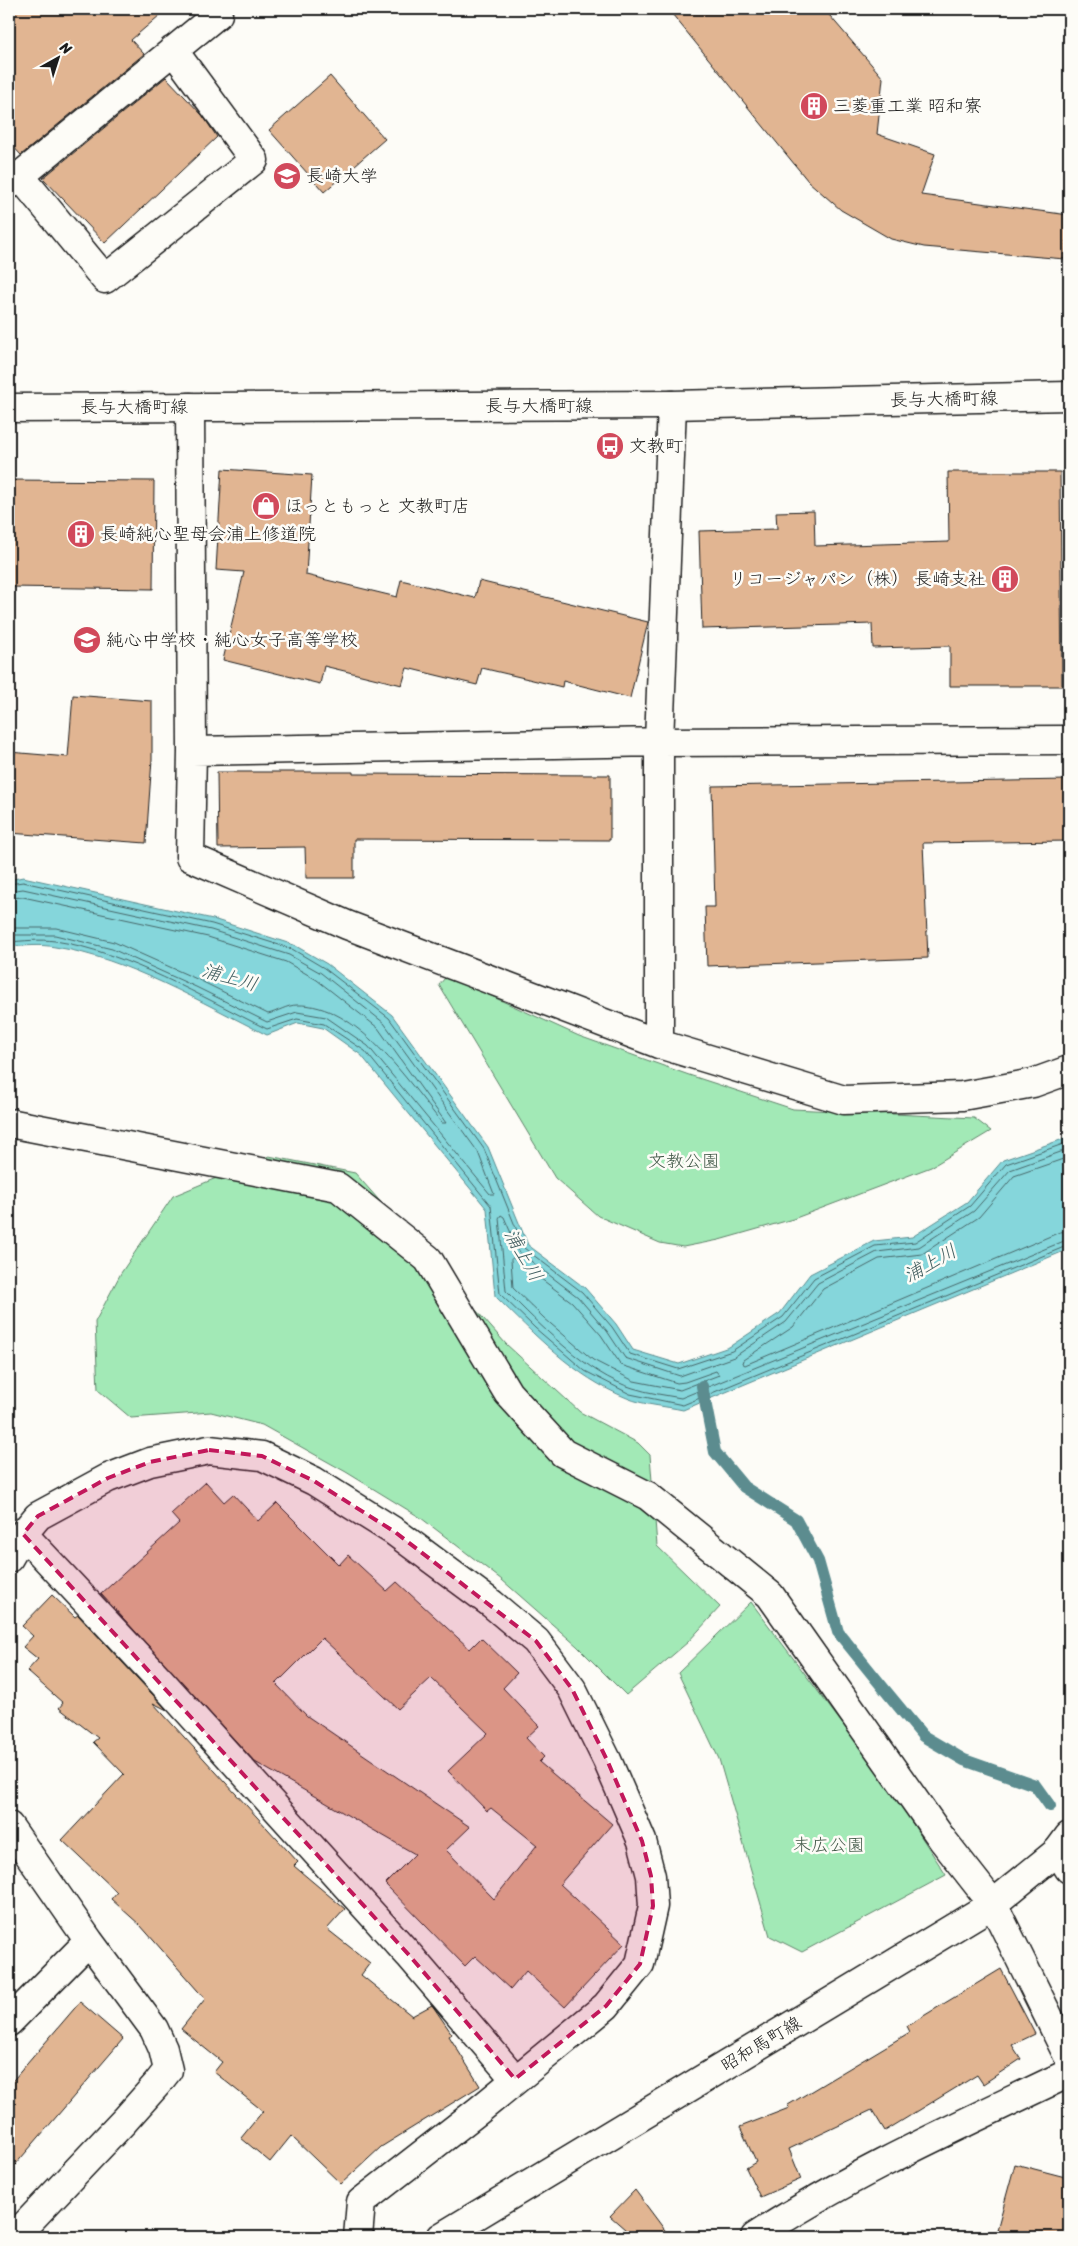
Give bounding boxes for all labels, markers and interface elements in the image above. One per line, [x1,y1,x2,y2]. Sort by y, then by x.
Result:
north arrow [32,32,82,82]
text: N [53,35,78,61]
place label: 三菱重工業 昭和寮 [833,90,982,122]
building icon: 三菱重工業 昭和寮 [799,91,829,121]
place label: 長崎大学 [306,160,378,192]
school or university icon: 長崎大学 [272,161,302,191]
street label: 長与大橋町線 [890,382,998,416]
street label: 長与大橋町線 [485,390,593,422]
street label: 長与大橋町線 [80,391,188,423]
place label: 文教町 [629,430,683,462]
bus stop icon: 文教町 [595,431,625,461]
place label: ほっともっと 文教町店 [285,490,470,522]
shop icon: ほっともっと 文教町店 [251,491,281,521]
place label: 長崎純心聖母会浦上修道院 [100,518,316,550]
building icon: 長崎純心聖母会浦上修道院 [66,519,96,549]
place label: リコージャパン（株） 長崎支社 [729,563,986,595]
building icon: リコージャパン（株） 長崎支社 [990,564,1020,594]
place label: 純心中学校・純心女子高等学校 [106,624,358,656]
school or university icon: 純心中学校・純心女子高等学校 [72,625,102,655]
water label: 浦上川 [198,953,262,1001]
park label: 文教公園 [648,1145,720,1177]
water label: 浦上川 [495,1222,553,1288]
water label: 浦上川 [897,1235,963,1291]
park label: 末広公園 [793,1829,865,1861]
street label: 昭和馬町線 [714,2007,808,2081]

